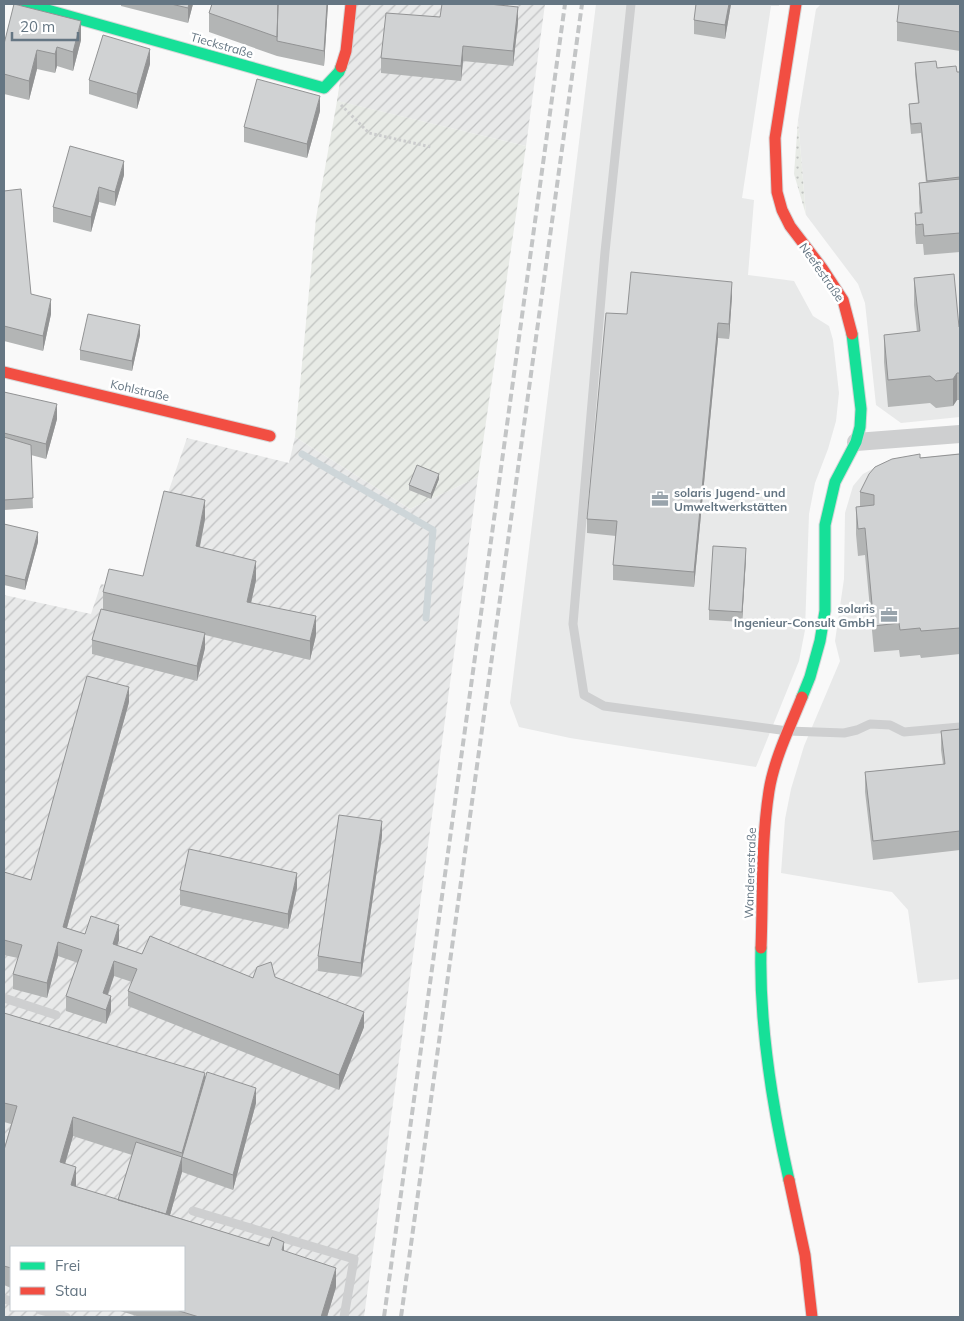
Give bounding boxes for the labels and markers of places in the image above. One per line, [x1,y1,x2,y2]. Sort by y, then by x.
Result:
place label: solaris Jugend- und Umweltwerkstätten [674,485,787,514]
office icon: solaris Jugend- und Umweltwerkstätten [650,489,670,509]
place label: solaris Ingenieur-Consult GmbH [734,601,875,630]
office icon: solaris Ingenieur-Consult GmbH [879,605,899,625]

